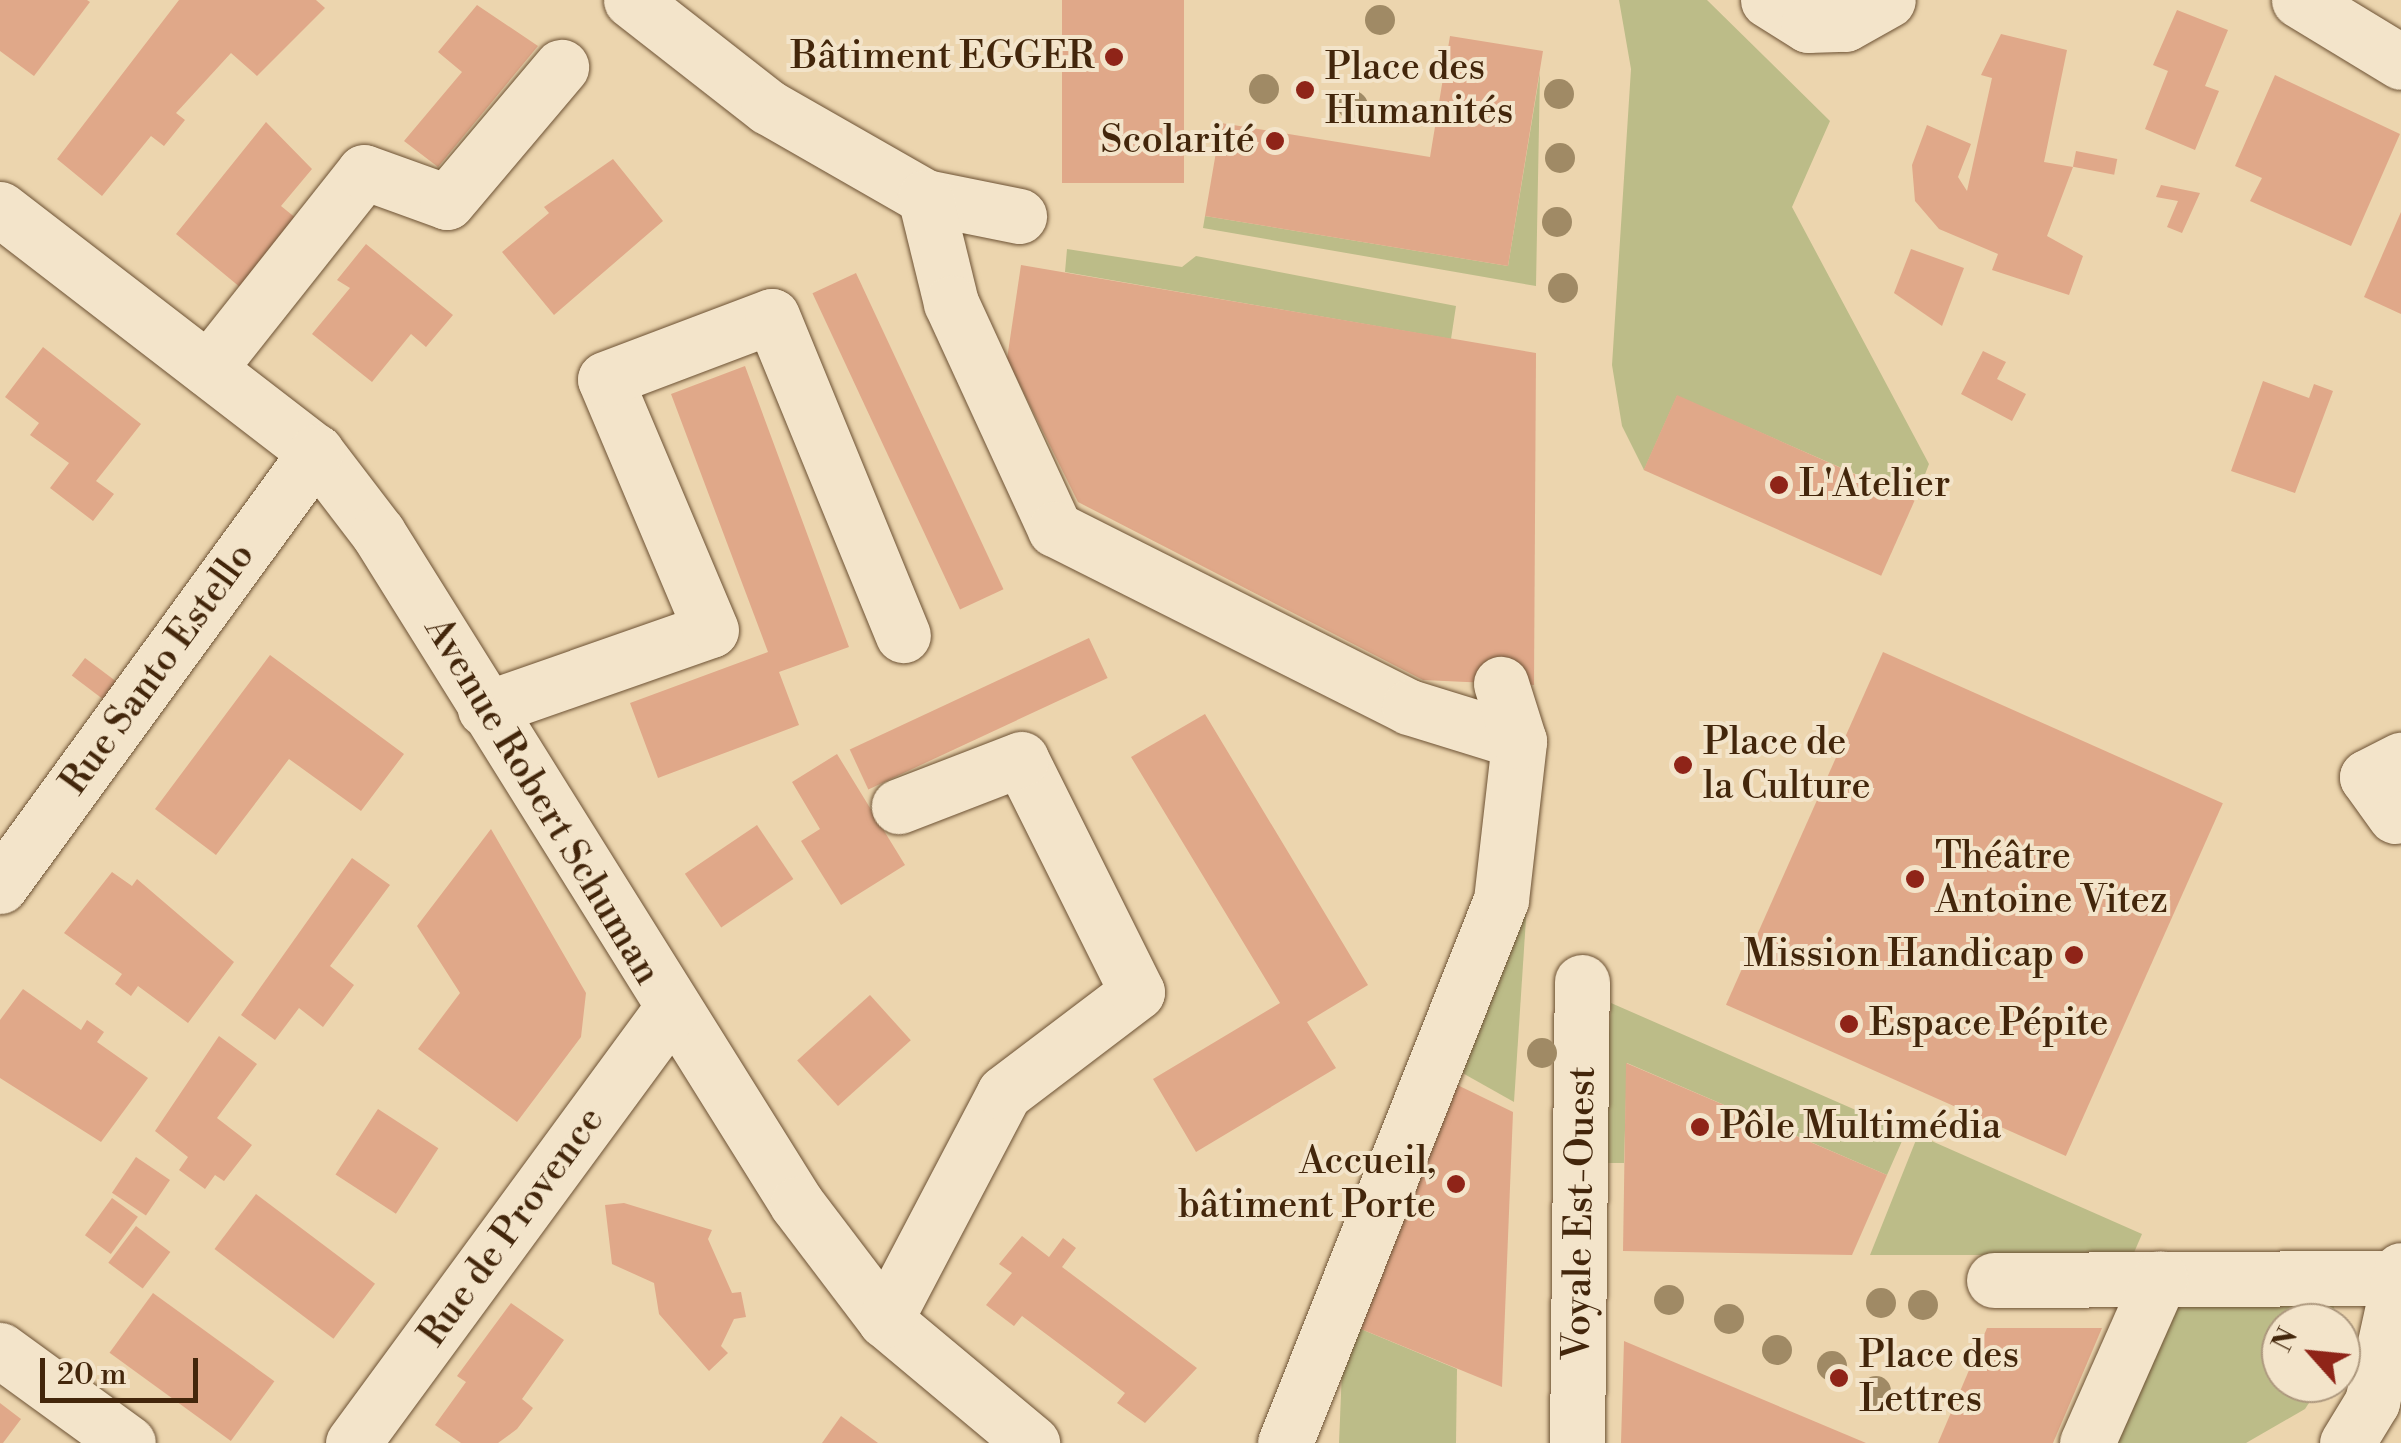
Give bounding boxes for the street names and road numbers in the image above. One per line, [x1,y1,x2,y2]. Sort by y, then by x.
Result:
street label: Rue Santo Estello [51,534,265,804]
street label: Avenue Robert Schuman [414,609,670,993]
street label: Voyale Est-Ouest [1555,1066,1605,1360]
street label: Rue de Provence [410,1098,614,1356]

